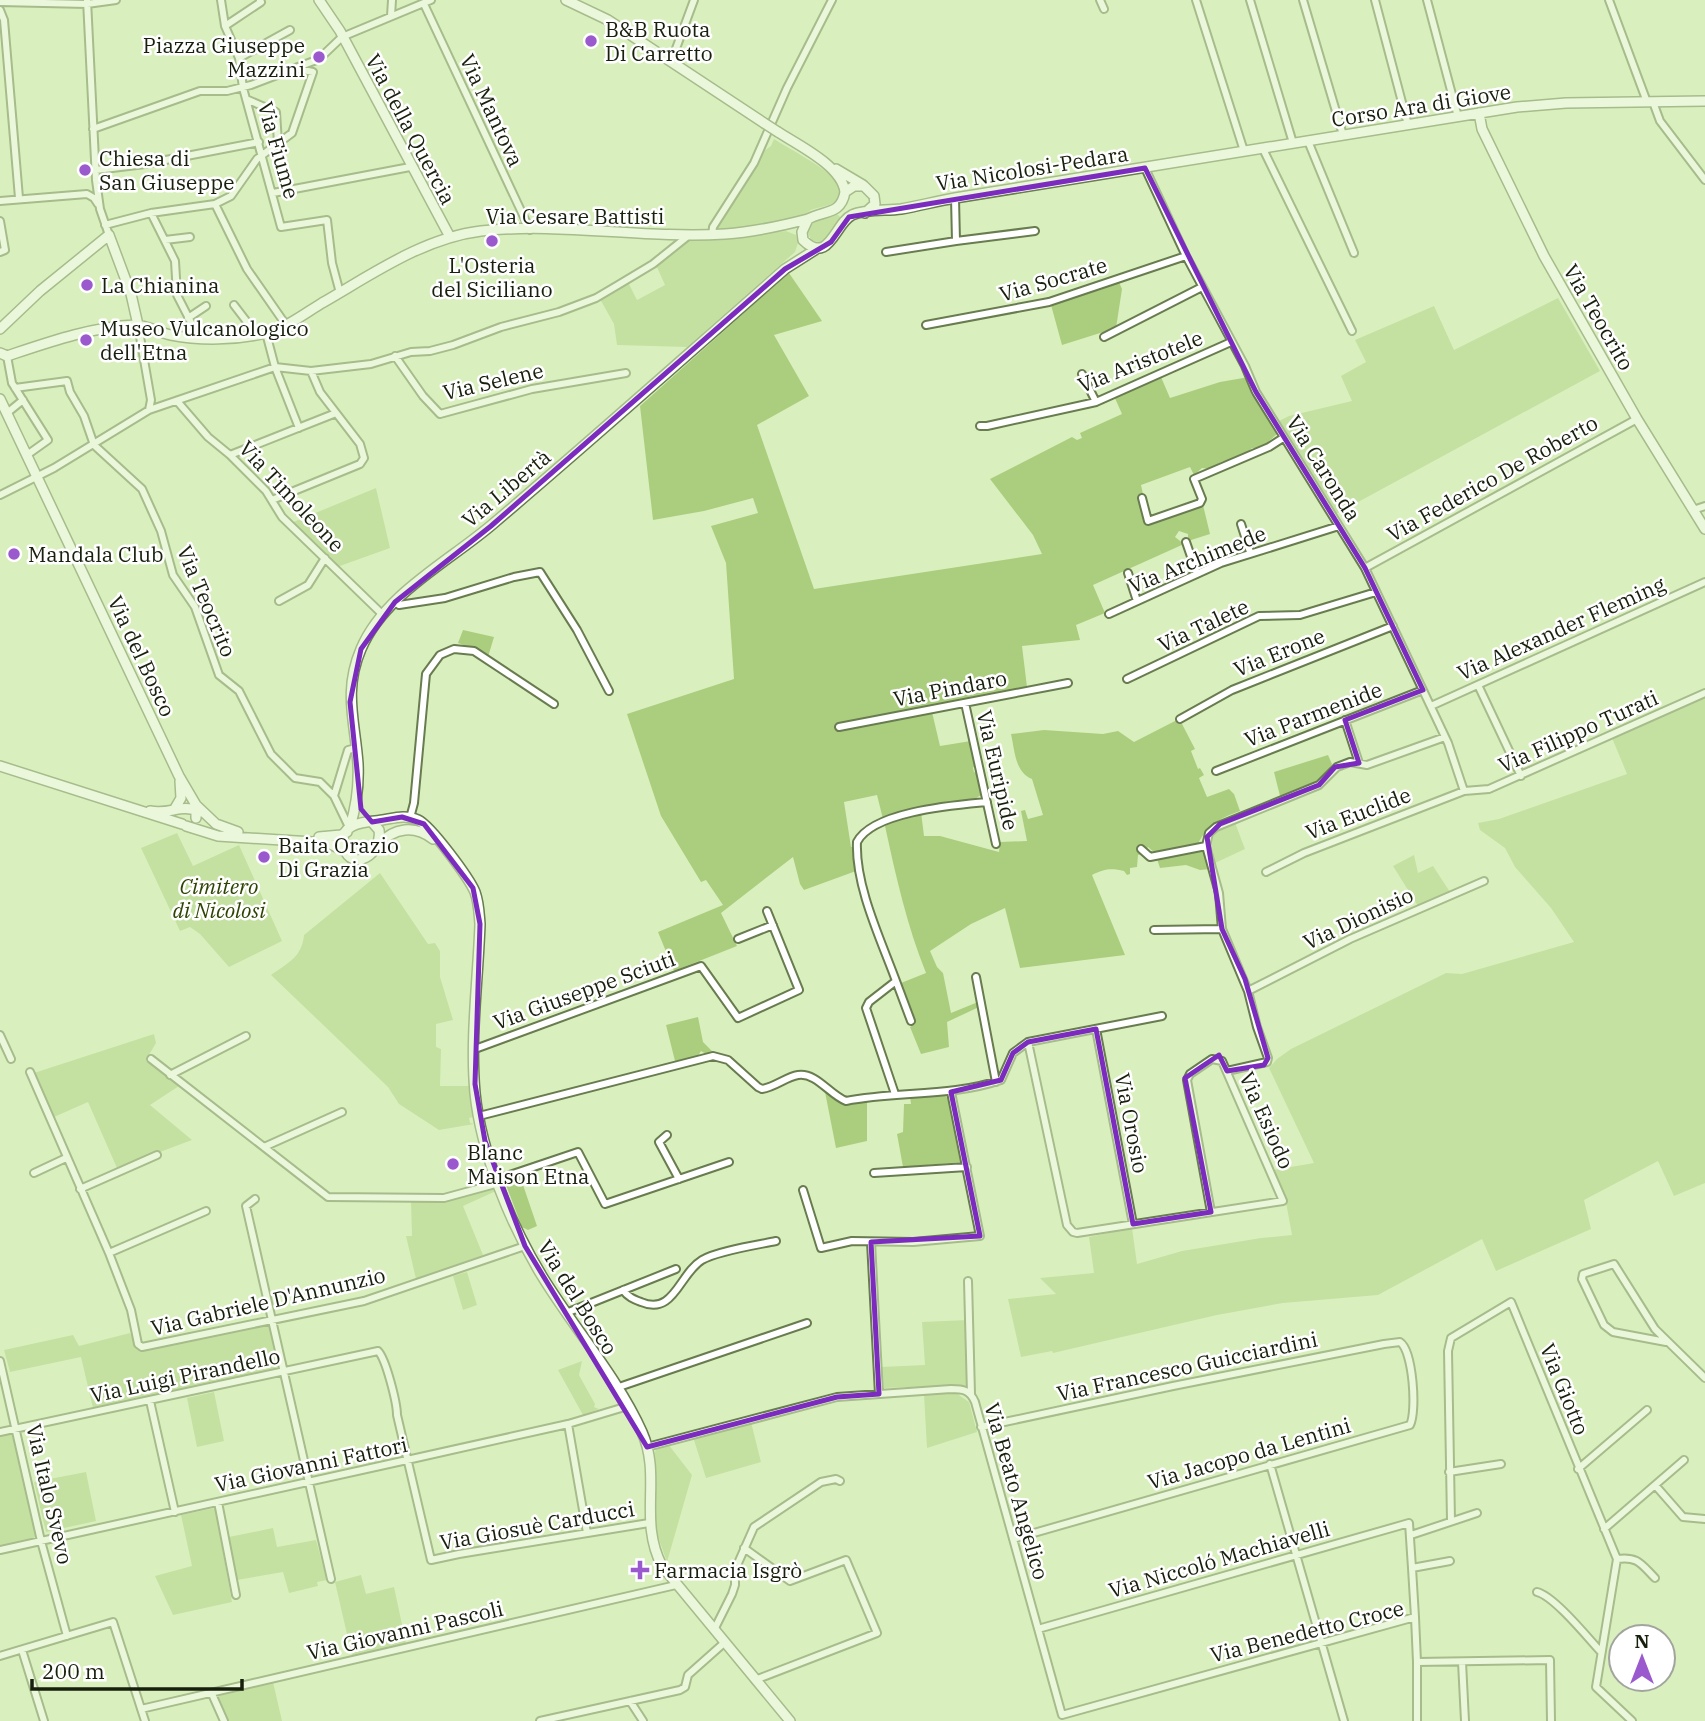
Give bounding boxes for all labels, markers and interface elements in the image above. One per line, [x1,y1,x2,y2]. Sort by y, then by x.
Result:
place label: B&B Ruota Di Carretto [605,15,713,67]
place label: Piazza Giuseppe Mazzini [143,31,305,83]
marker: B&B Ruota Di Carretto [583,33,599,49]
marker: Piazza Giuseppe Mazzini [311,49,327,65]
street label: Via della Quercia [359,49,463,209]
street label: Via Mantova [454,49,530,171]
street label: Corso Ara di Giove [1329,77,1513,133]
street label: Via Fiume [252,98,306,202]
street label: Via Nicolosi-Pedara [934,139,1130,197]
place label: Chiesa di San Giuseppe [99,144,235,196]
marker: Chiesa di San Giuseppe [77,162,93,178]
street label: Via Cesare Battisti [486,202,664,230]
marker: L'Osteria del Siciliano [484,233,500,249]
street label: Via Socrate [996,250,1110,308]
place label: L'Osteria del Siciliano [431,251,553,303]
street label: Via Teocrito [1557,259,1641,375]
place label: La Chianina [101,271,220,299]
marker: La Chianina [79,277,95,293]
place label: Museo Vulcanologico dell'Etna [100,314,309,366]
street label: Via Aristotele [1073,323,1207,399]
marker: Museo Vulcanologico dell'Etna [78,332,94,348]
street label: Via Selene [440,356,546,406]
street label: Via Federico De Roberto [1382,408,1602,548]
street label: Via Caronda [1280,410,1368,526]
street label: Via Timoleone [233,434,351,558]
street label: Via Libertà [456,443,556,533]
street label: Via Archimede [1124,519,1270,599]
place label: Mandala Club [28,540,164,568]
street label: Via Teocrito [171,541,243,661]
marker: Mandala Club [6,546,22,562]
street label: Via Alexander Fleming [1453,569,1670,687]
street label: Via del Bosco [102,591,182,721]
street label: Via Talete [1153,592,1253,658]
street label: Via Erone [1229,621,1329,683]
street label: Via Pindaro [891,663,1009,713]
street label: Via Parmenide [1240,675,1386,753]
street label: Via Filippo Turati [1494,683,1662,779]
street label: Via Euripide [971,707,1025,833]
street label: Via Euclide [1301,780,1415,846]
place label: Baita Orazio Di Grazia [278,831,399,883]
marker: Baita Orazio Di Grazia [256,849,272,865]
park label: Cimitero di Nicolosi [173,872,266,924]
street label: Via Dionisio [1298,880,1418,956]
street label: Via Giuseppe Sciuti [489,944,679,1036]
street label: Via Esiodo [1233,1067,1301,1173]
street label: Via Orosio [1109,1071,1155,1175]
place label: Blanc Maison Etna [467,1138,590,1190]
marker: Blanc Maison Etna [445,1156,461,1172]
street label: Via del Bosco [532,1234,624,1360]
street label: Via Gabriele D'Annunzio [148,1260,388,1342]
street label: Via Francesco Guicciardini [1054,1325,1320,1407]
street label: Via Giotto [1534,1339,1596,1439]
street label: Via Luigi Pirandello [87,1341,283,1409]
street label: Via Beato Angelico [978,1399,1056,1583]
street label: Via Jacopo da Lentini [1144,1411,1354,1495]
street label: Via Italo Svevo [20,1421,80,1567]
street label: Via Giovanni Fattori [212,1430,410,1498]
street label: Via Giosuè Carducci [437,1494,637,1556]
street label: Via Niccoló Machiavelli [1105,1514,1333,1604]
place label: Farmacia Isgrò [654,1556,802,1584]
marker: Farmacia Isgrò [632,1562,648,1578]
street label: Via Benedetto Croce [1207,1593,1407,1669]
street label: Via Giovanni Pascoli [304,1594,506,1666]
north arrow [1607,1623,1677,1693]
text: N [1634,1629,1650,1653]
scale bar [32,1648,242,1692]
text: 200 m [42,1657,105,1685]

